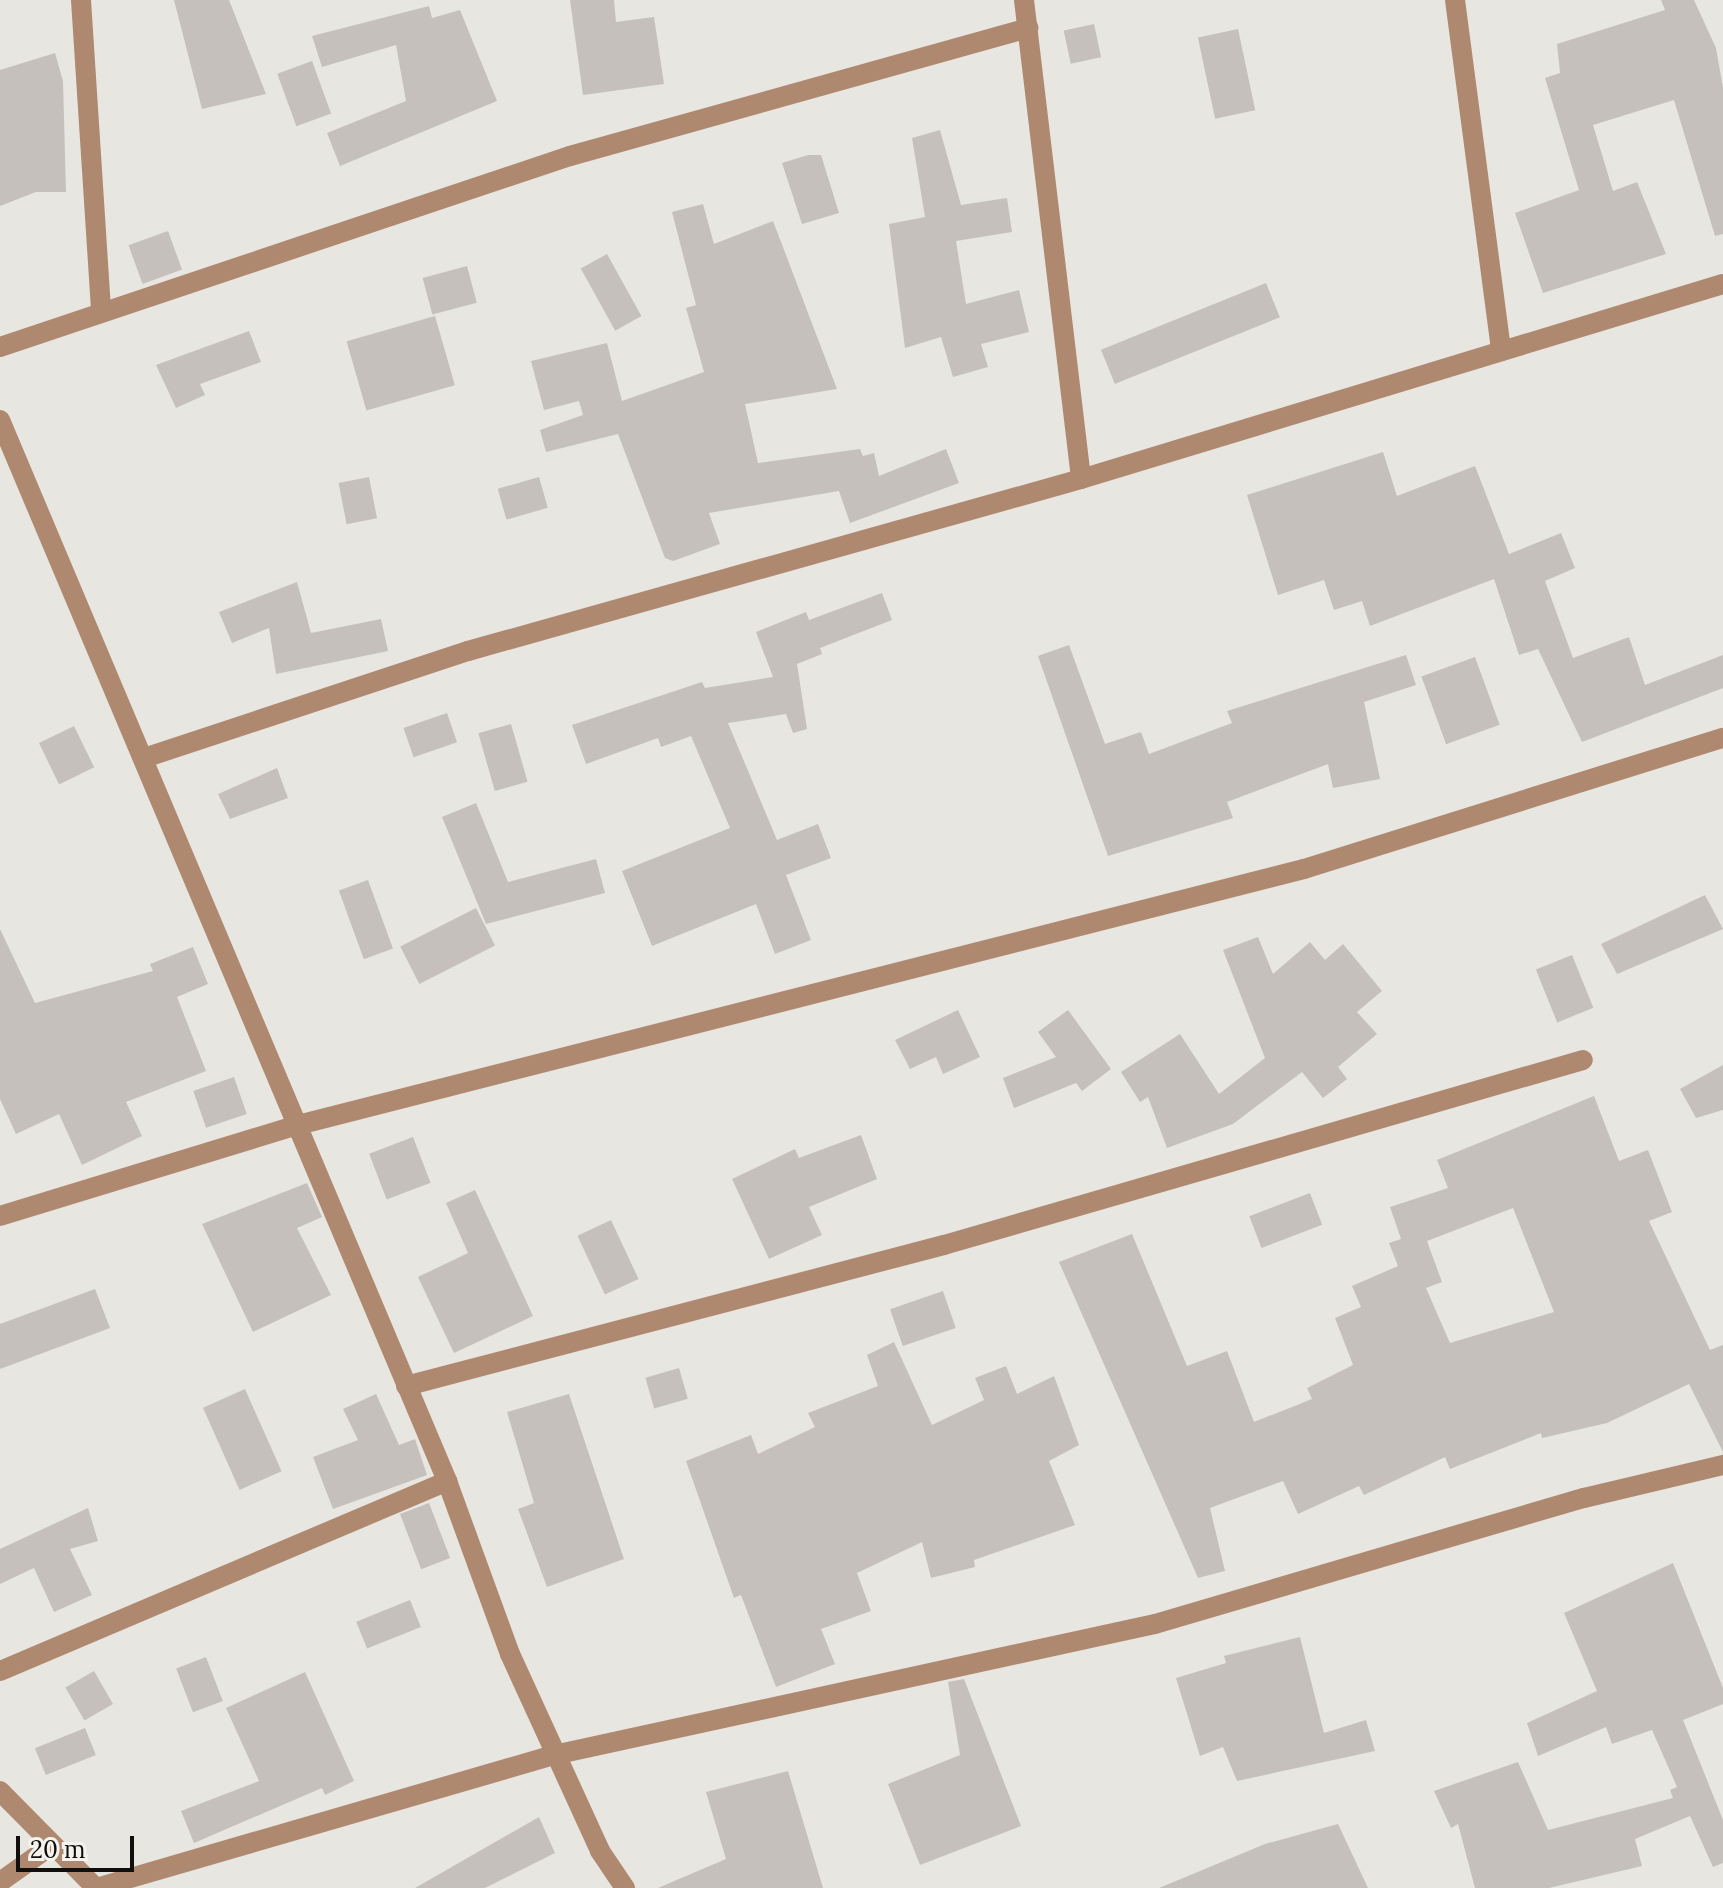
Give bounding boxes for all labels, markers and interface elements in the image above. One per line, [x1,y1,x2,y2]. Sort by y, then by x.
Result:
scale bar [20,1820,138,1870]
text: 20 m [30,1834,86,1865]

